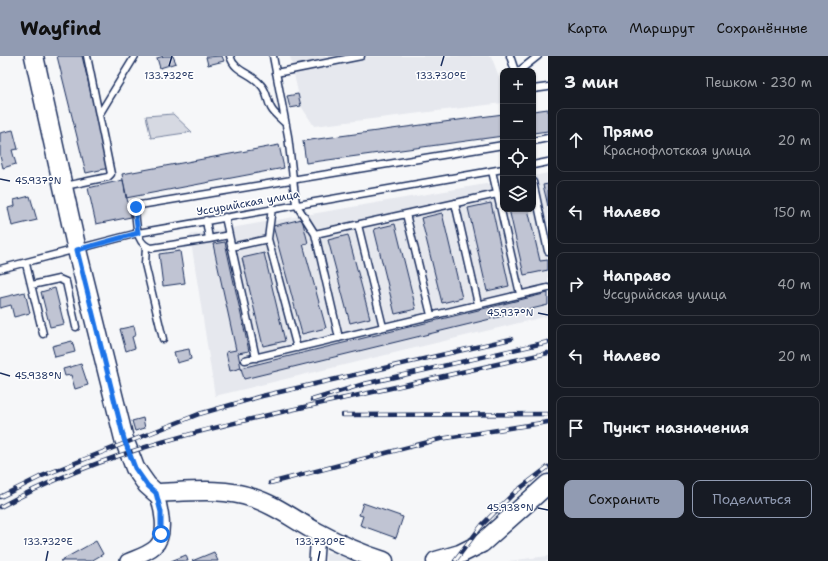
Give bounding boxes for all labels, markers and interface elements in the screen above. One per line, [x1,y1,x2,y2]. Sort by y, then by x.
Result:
text: Wayfind [20,16,101,41]
text: Карта [567,19,607,37]
text: Маршрут [629,19,695,37]
text: Сохранённые [717,19,808,37]
map controls [500,68,536,212]
button: + [500,68,536,104]
text: 133.732°E [144,69,194,82]
text: 133.730°E [416,69,466,82]
text: 3 мин [564,71,619,93]
text: Пешком · 230 m [706,74,812,91]
button: − [500,104,536,140]
text: Прямо [603,122,653,142]
icon: ahead [565,129,587,151]
text: 20 m [778,132,811,149]
button: locate [500,140,536,176]
text: Краснофлотская улица [603,142,751,159]
text: 45.937°N [15,174,61,187]
button: layers [500,176,536,212]
street label: Уссурийская улица [195,187,301,219]
route end [127,198,145,216]
icon: left [565,201,587,223]
text: Налево [603,202,661,222]
text: 150 m [773,204,811,221]
text: Направо [603,266,671,286]
icon: right [565,273,587,295]
text: 40 m [777,276,811,293]
text: Уссурийская улица [603,286,727,303]
text: 45.937°N [487,306,533,319]
icon: left [565,345,587,367]
text: Налево [603,346,661,366]
text: 20 m [778,348,811,365]
text: 45.938°N [14,369,62,382]
icon: arrive [565,417,587,439]
text: Пункт назначения [603,418,749,438]
button: Сохранить [564,480,684,518]
button: Поделиться [692,480,812,518]
text: 45.938°N [486,501,534,514]
route start [152,525,170,543]
text: 133.732°E [23,535,73,548]
text: 133.730°E [295,535,345,548]

